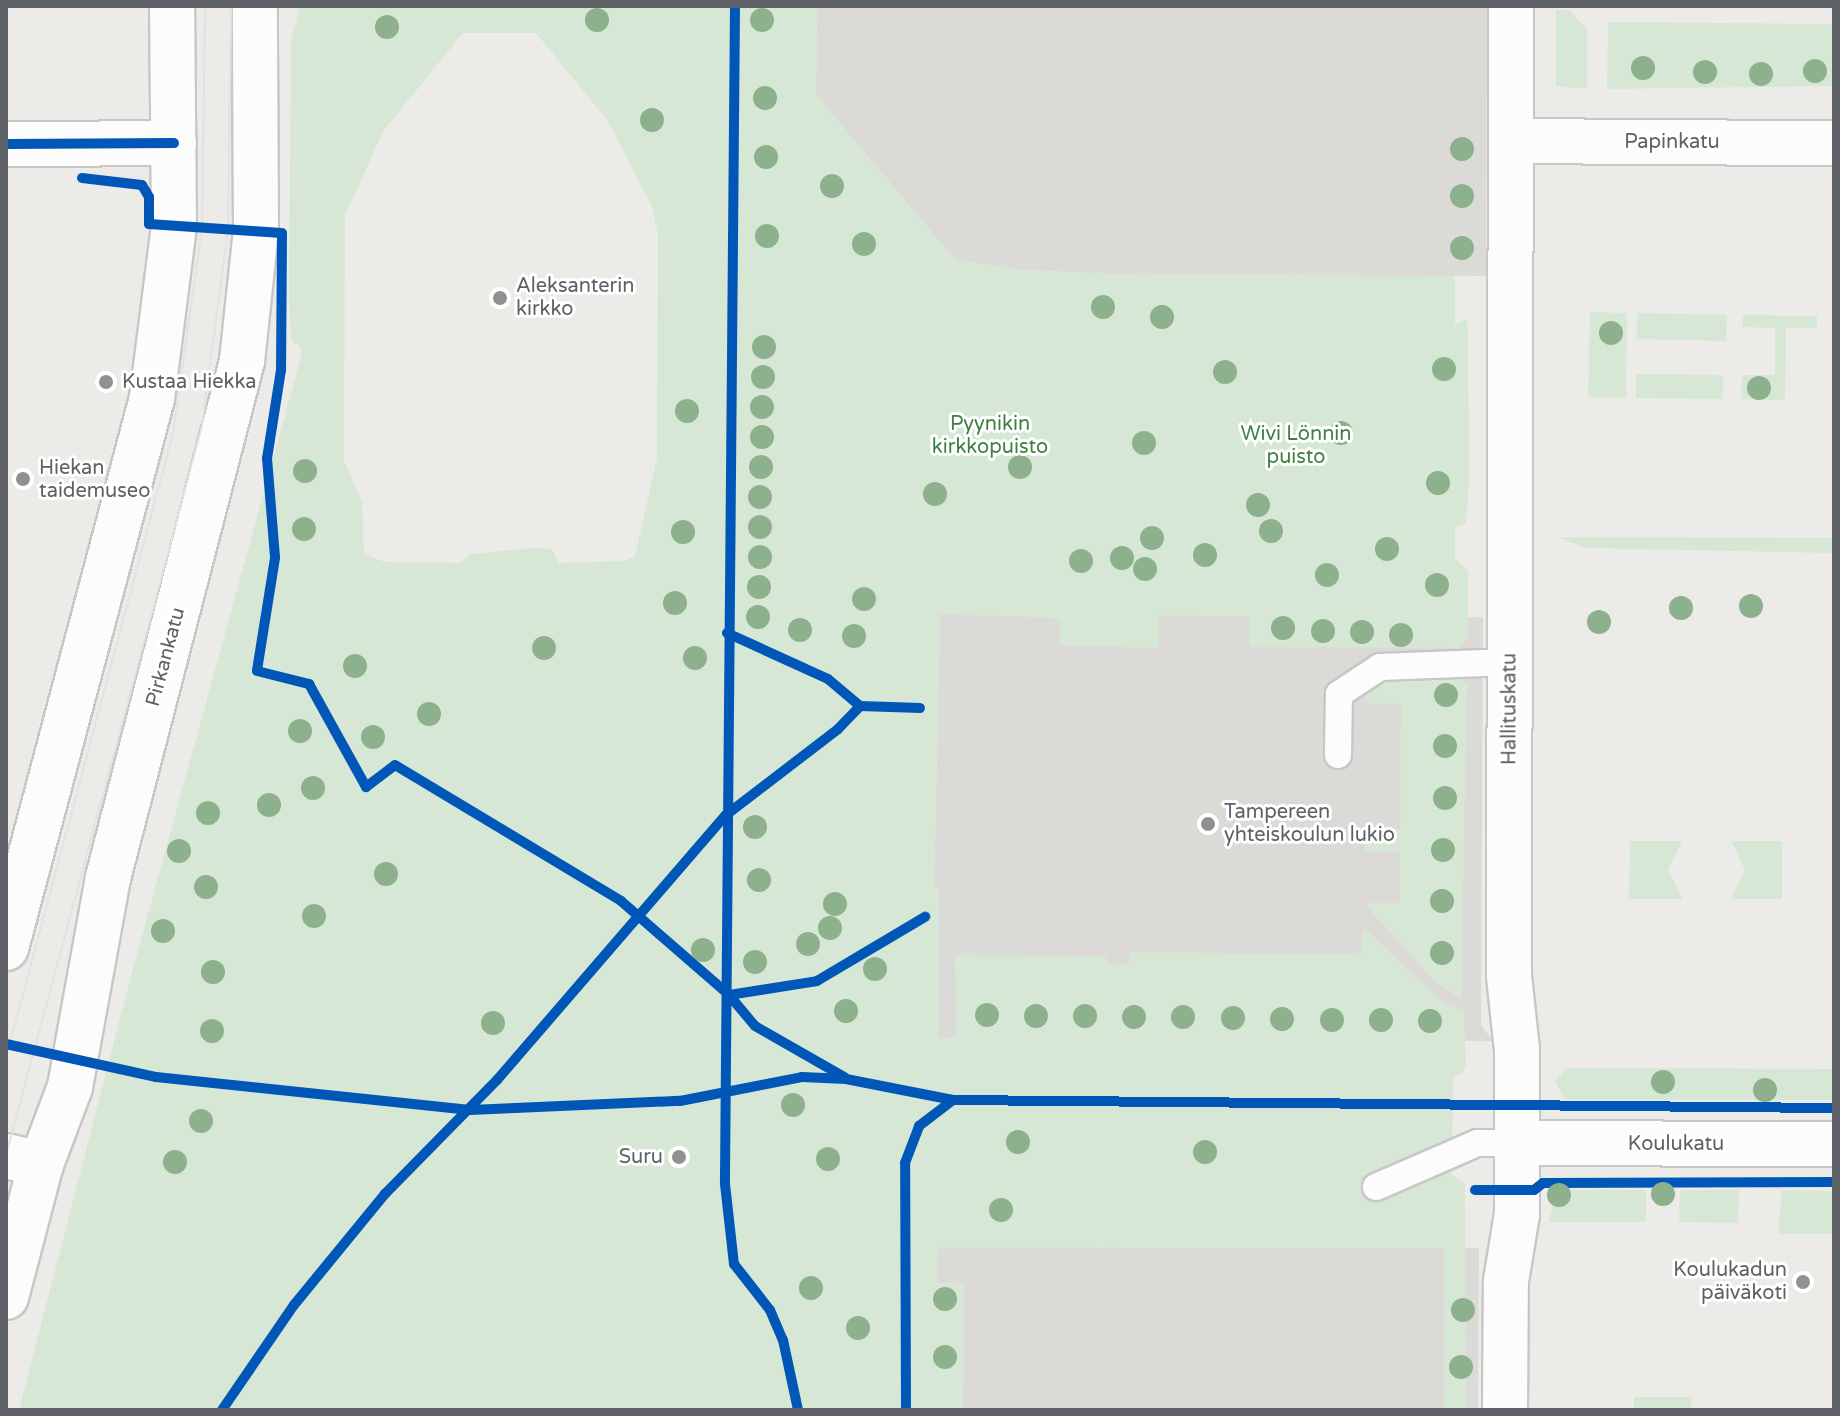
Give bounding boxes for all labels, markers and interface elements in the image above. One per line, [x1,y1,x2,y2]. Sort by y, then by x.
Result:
street label: Papinkatu [1624,130,1720,154]
place label: Aleksanterin kirkko [516,274,634,321]
marker: Aleksanterin kirkko [491,289,509,307]
place label: Kustaa Hiekka [122,370,256,394]
marker: Kustaa Hiekka [97,373,115,391]
park label: Pyynikin kirkkopuisto [932,413,1048,460]
park label: Wivi Lönnin puisto [1241,422,1351,469]
place label: Hiekan taidemuseo [39,456,150,503]
marker: Hiekan taidemuseo [14,470,32,488]
street label: Pirkankatu [141,605,191,709]
street label: Hallituskatu [1498,653,1522,765]
place label: Tampereen yhteiskoulun lukio [1224,800,1395,847]
marker: Tampereen yhteiskoulun lukio [1199,815,1217,833]
street label: Koulukatu [1628,1132,1724,1156]
place label: Suru [619,1145,663,1169]
marker: Suru [670,1148,688,1166]
place label: Koulukadun päiväkoti [1673,1258,1787,1305]
marker: Koulukadun päiväkoti [1794,1273,1812,1291]

